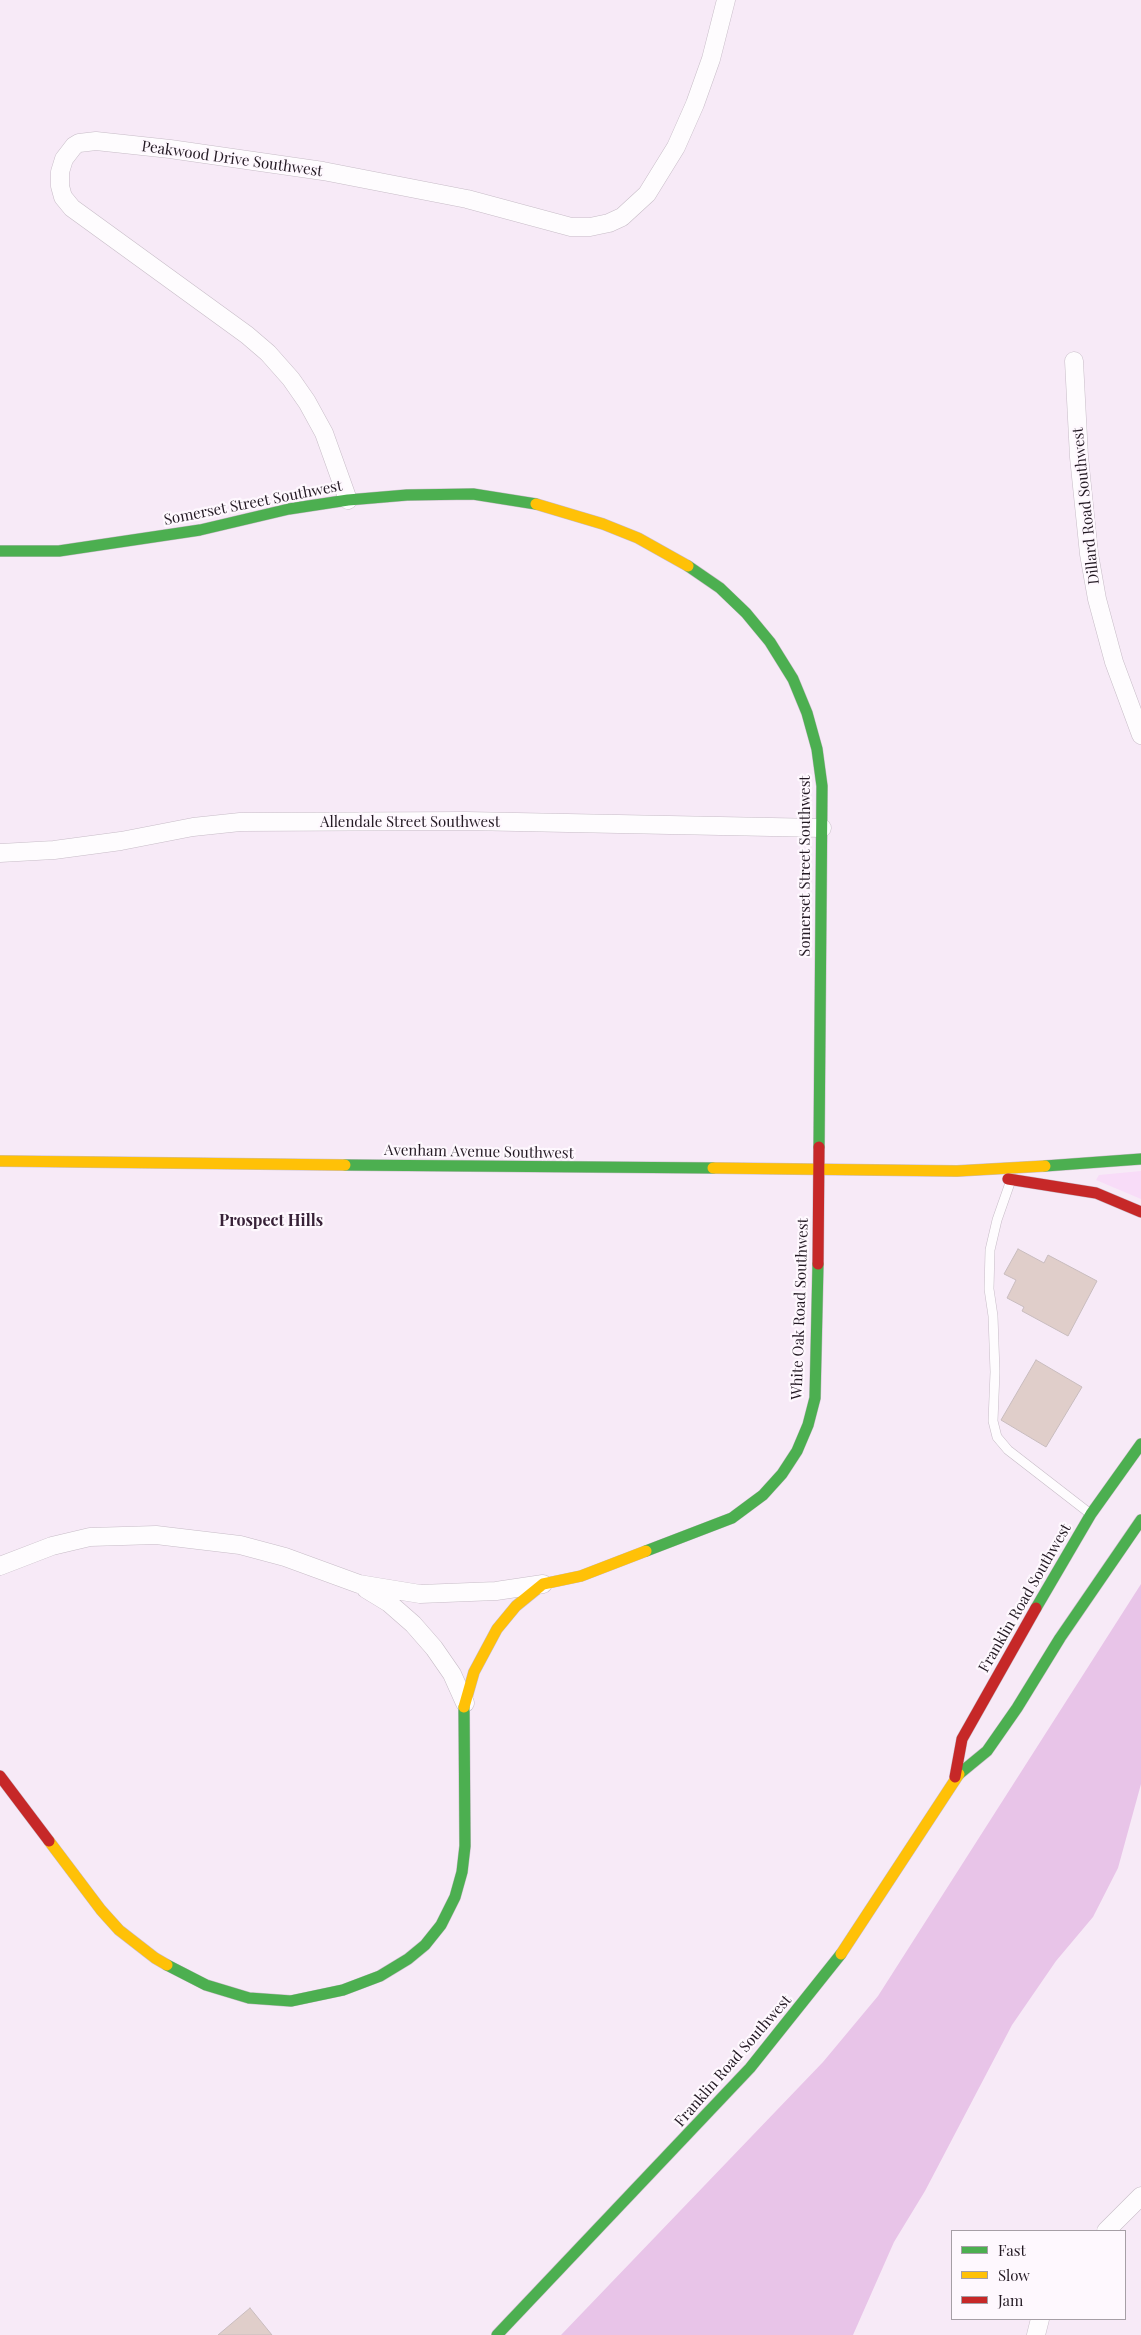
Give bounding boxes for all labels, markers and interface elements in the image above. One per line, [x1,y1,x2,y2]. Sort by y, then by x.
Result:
street label: Peakwood Drive Southwest [140,137,324,181]
street label: Dillard Road Southwest [1069,426,1103,586]
street label: Somerset Street Southwest [162,477,344,529]
street label: Somerset Street Southwest [796,775,814,957]
street label: Allendale Street Southwest [320,813,500,831]
street label: Avenham Avenue Southwest [384,1141,574,1163]
district label: Prospect Hills [219,1211,323,1231]
street label: White Oak Road Southwest [788,1218,812,1400]
street label: Franklin Road Southwest [975,1520,1075,1676]
street label: Franklin Road Southwest [671,1991,795,2131]
legend [951,2230,1126,2320]
text: Fast [998,2240,1026,2260]
text: Slow [998,2265,1030,2285]
text: Jam [998,2290,1023,2310]

